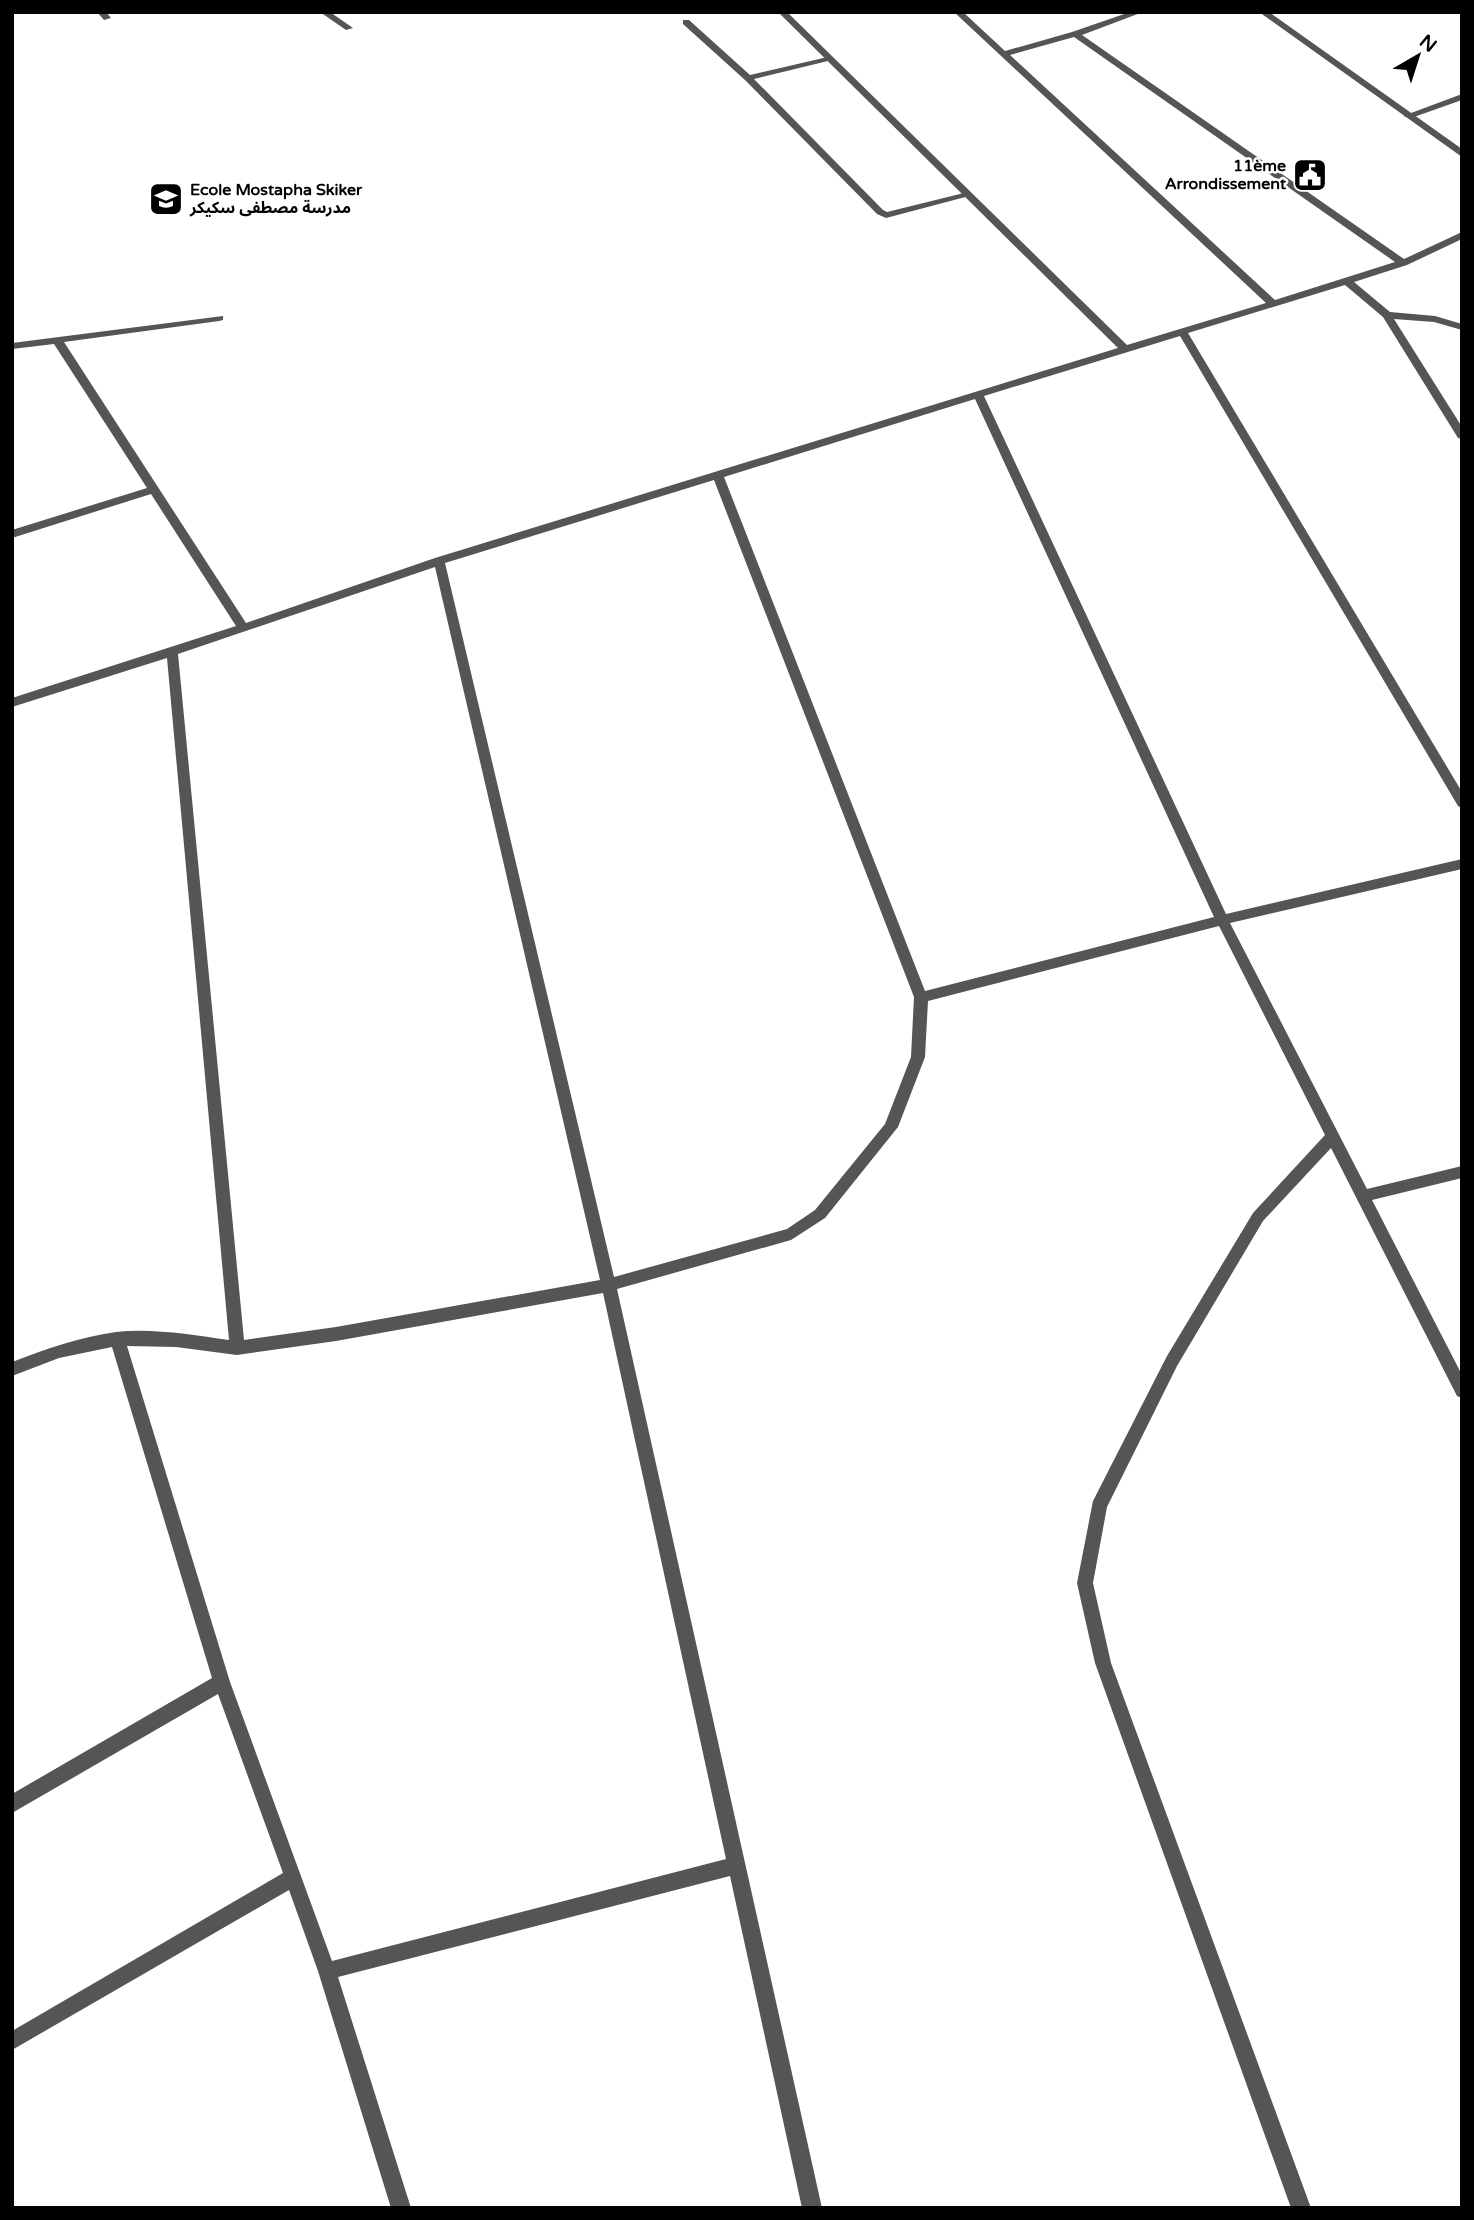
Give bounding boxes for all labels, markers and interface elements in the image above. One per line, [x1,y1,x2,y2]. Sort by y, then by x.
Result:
north arrow [1383,21,1453,91]
text: N [1415,30,1441,57]
place label: 11ème Arrondissement [1165,156,1287,194]
public building icon: 11ème Arrondissement [1291,156,1329,194]
school or university icon: Ecole Mostapha Skiker مدرسة مصطفى سكيكر [147,180,185,218]
place label: Ecole Mostapha Skiker مدرسة مصطفى سكيكر [189,180,363,218]

